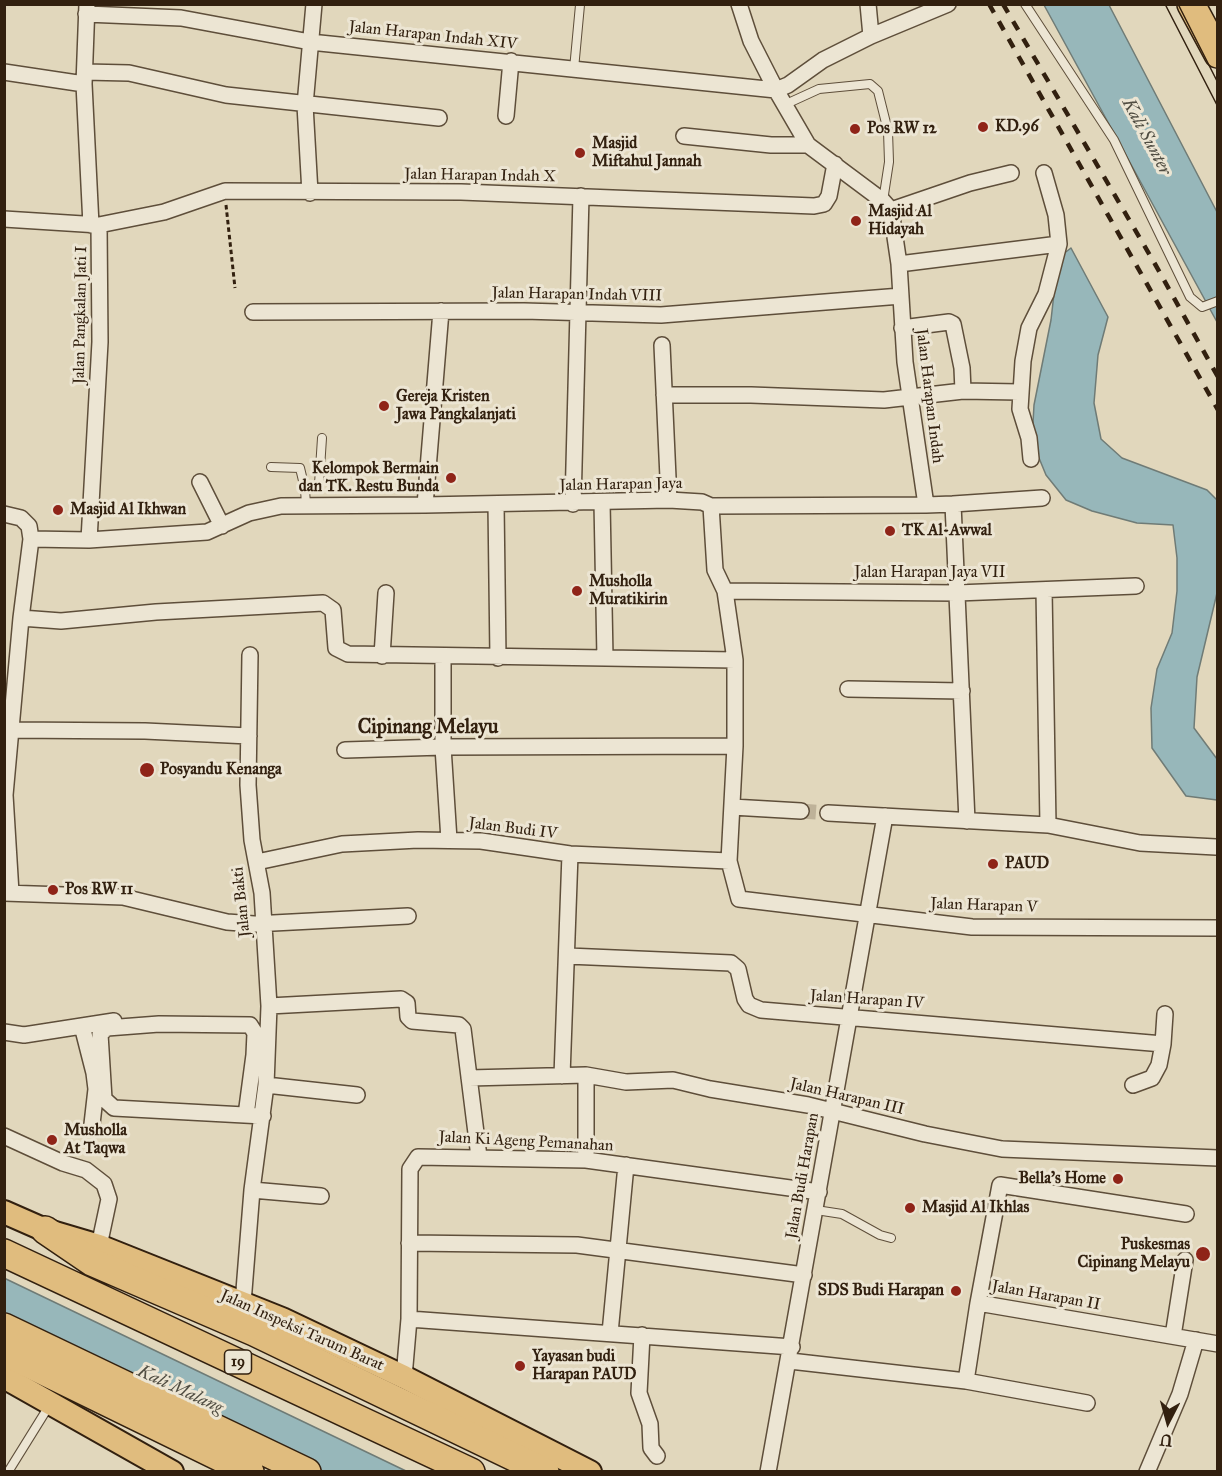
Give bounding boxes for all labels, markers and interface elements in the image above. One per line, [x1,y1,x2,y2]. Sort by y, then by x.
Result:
street label: Jalan Harapan Indah XIV [348,18,518,54]
water label: Kali Sunter [1117,95,1175,179]
place label: KD.96 [995,117,1039,137]
place label: Pos RW 12 [867,119,937,139]
marker: KD.96 [976,120,990,134]
marker: Pos RW 12 [848,122,862,136]
place label: Masjid Miftahul Jannah [592,134,702,172]
marker: Masjid Miftahul Jannah [573,146,587,160]
street label: Jalan Harapan Indah X [404,165,556,187]
place label: Masjid Al Hidayah [868,202,932,240]
marker: Masjid Al Hidayah [849,214,863,228]
street label: Jalan Pangkalan Jati I [70,246,92,384]
street label: Jalan Harapan Indah VIII [492,284,662,306]
street label: Jalan Harapan Indah [911,328,947,464]
place label: Gereja Kristen Jawa Pangkalanjati [396,387,516,425]
marker: Gereja Kristen Jawa Pangkalanjati [377,399,391,413]
place label: Kelompok Bermain dan TK. Restu Bunda [299,459,439,497]
marker: Kelompok Bermain dan TK. Restu Bunda [444,471,458,485]
street label: Jalan Harapan Jaya [559,474,683,496]
place label: Masjid Al Ikhwan [70,500,186,520]
marker: Masjid Al Ikhwan [51,503,65,517]
place label: TK Al-Awwal [902,521,992,541]
marker: TK Al-Awwal [883,524,897,538]
street label: Jalan Harapan Jaya VII [854,563,1006,583]
place label: Musholla Muratikirin [589,572,668,610]
marker: Musholla Muratikirin [570,584,584,598]
district label: Cipinang Melayu [358,716,498,740]
place label: Posyandu Kenanga [160,760,282,780]
marker: Posyandu Kenanga [138,761,156,779]
street label: Jalan Budi IV [468,814,558,844]
place label: PAUD [1005,854,1049,874]
marker: PAUD [986,857,1000,871]
street label: Jalan Bakti [229,866,255,938]
place label: Pos RW 11 [65,880,133,900]
marker: Pos RW 11 [46,883,60,897]
street label: Jalan Harapan V [930,895,1038,917]
street label: Jalan Harapan IV [809,986,925,1014]
street label: Jalan Harapan III [788,1075,906,1119]
street label: Jalan Budi Harapan [782,1111,824,1241]
place label: Musholla At Taqwa [64,1121,127,1159]
street label: Jalan Ki Ageng Pemanahan [438,1128,614,1156]
marker: Musholla At Taqwa [45,1133,59,1147]
place label: Bella's Home [1018,1169,1106,1189]
marker: Bella's Home [1111,1172,1125,1186]
place label: Masjid Al Ikhlas [922,1198,1029,1218]
marker: Masjid Al Ikhlas [903,1201,917,1215]
place label: Puskesmas Cipinang Melayu [1077,1235,1190,1273]
marker: Puskesmas Cipinang Melayu [1194,1245,1212,1263]
street label: Jalan Harapan II [990,1277,1102,1315]
place label: SDS Budi Harapan [818,1281,944,1301]
marker: SDS Budi Harapan [949,1284,963,1298]
street label: Jalan Inspeksi Tarum Barat [217,1286,387,1376]
place label: Yayasan budi Harapan PAUD [532,1347,636,1385]
road number: 19 [224,1350,252,1374]
marker: Yayasan budi Harapan PAUD [513,1359,527,1373]
water label: Kali Malang [134,1361,226,1419]
north arrow [1138,1392,1198,1452]
text: U [1159,1430,1173,1451]

